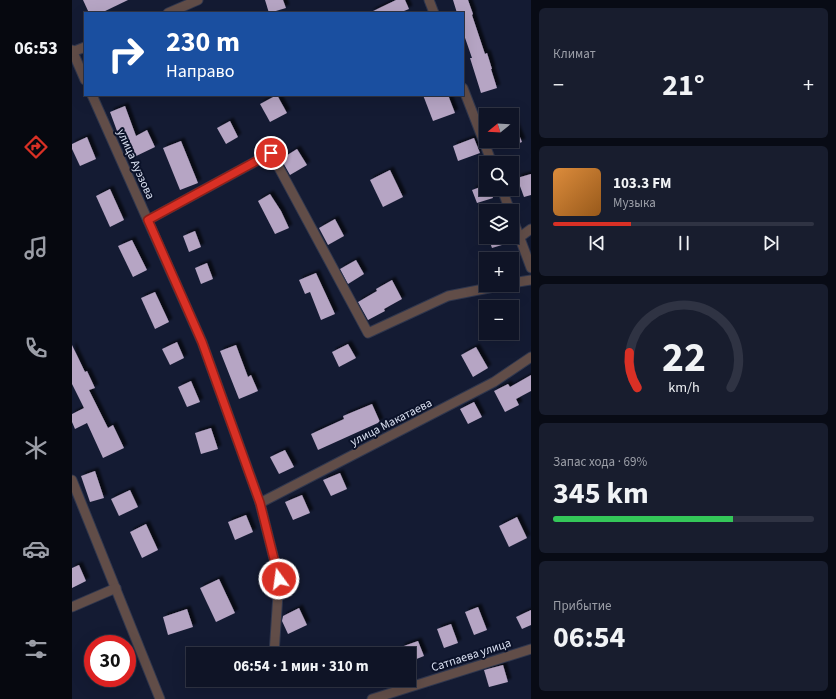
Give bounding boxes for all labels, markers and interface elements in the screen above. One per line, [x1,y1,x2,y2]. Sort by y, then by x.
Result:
text: 230 m [166,22,240,62]
icon: right [100,28,152,80]
text: 06:53 [14,36,58,61]
text: Климат [553,45,596,63]
text: Направо [166,59,234,84]
text: 21° [662,64,705,107]
text: − [553,69,564,101]
text: + [803,69,814,101]
north arrow [479,108,519,148]
map controls [479,108,519,340]
street label: улица Ауэзова [112,126,159,202]
icon: directions [22,133,50,161]
pin [254,136,288,170]
icon: arrive [260,142,282,164]
button: search [479,156,519,196]
text: 103.3 FM [613,173,671,194]
text: Музыка [613,194,656,212]
button: layers [479,204,519,244]
icon: previous [586,232,608,254]
icon: pause [673,232,695,254]
icon: next [760,232,782,254]
icon: music [22,234,50,262]
button: + [479,252,519,292]
button: − [479,300,519,340]
text: 22 [662,327,705,387]
icon: phone [22,334,50,362]
text: km/h [668,376,699,397]
street label: улица Макатаева [347,394,435,450]
icon: climate [22,434,50,462]
text: Запас хода · 69% [553,453,647,471]
text: 345 km [553,472,649,515]
icon: car [22,535,50,563]
position arrow [258,558,300,600]
text: Прибытие [553,597,612,615]
text: 06:54 [553,616,625,659]
icon: filters [22,635,50,663]
speed limit sign: 30 [84,635,136,687]
street label: Сатпаева улица [429,635,513,676]
text: 06:54 · 1 мин · 310 m [233,656,369,677]

